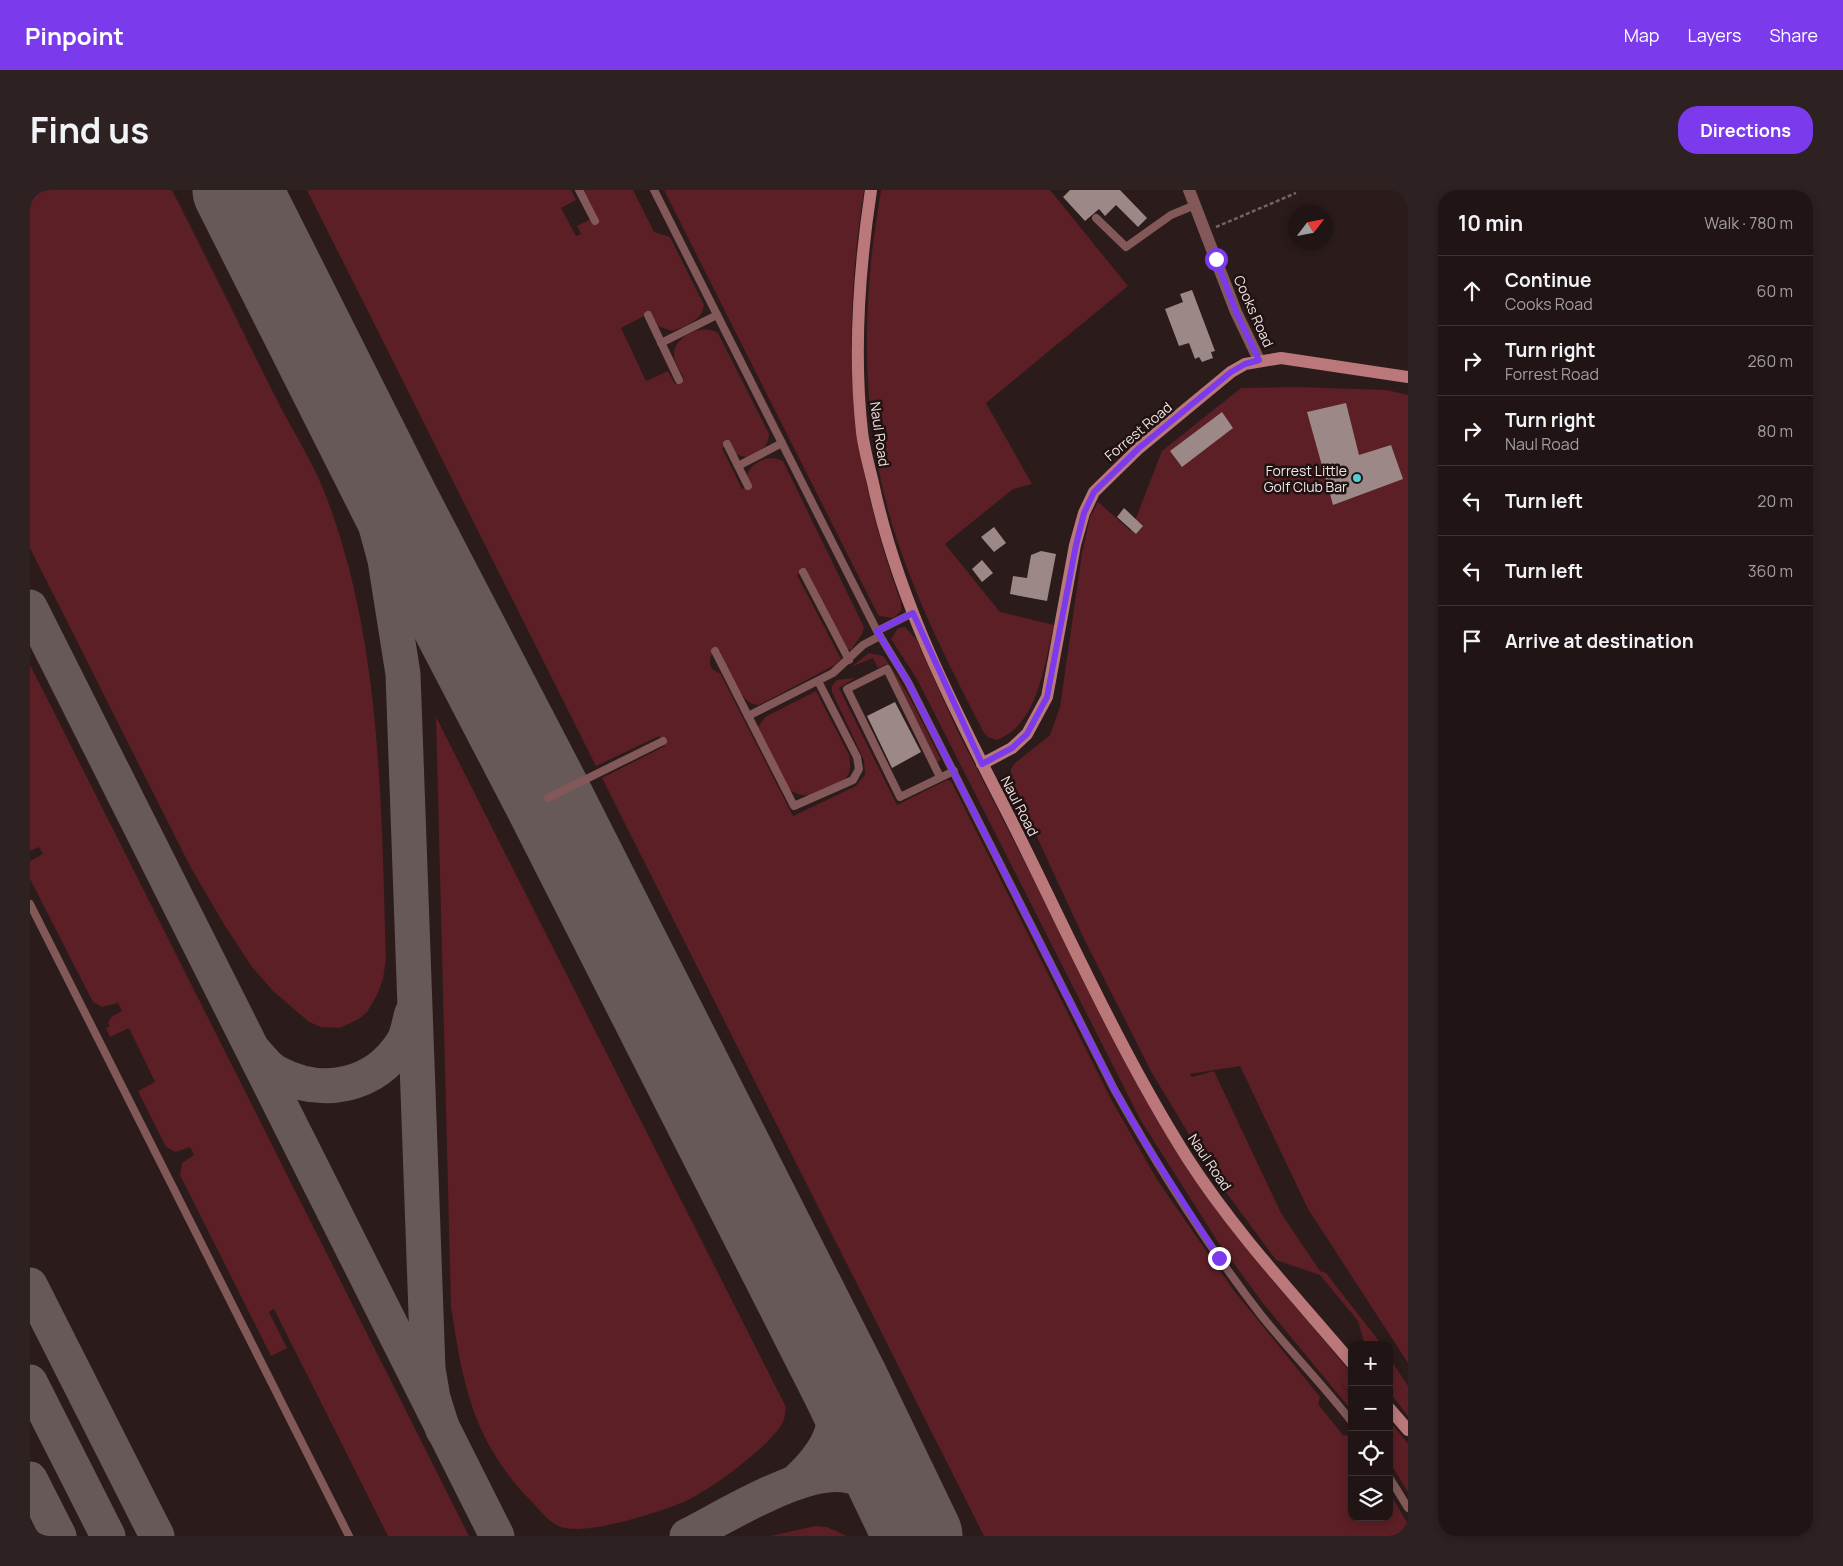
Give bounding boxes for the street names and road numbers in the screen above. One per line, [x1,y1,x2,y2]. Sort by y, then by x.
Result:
street label: Cooks Road [1230,272,1278,350]
street label: Forrest Road [1100,397,1176,465]
street label: Naul Road [866,401,894,467]
street label: Naul Road [997,773,1043,839]
street label: Naul Road [1184,1130,1236,1194]

